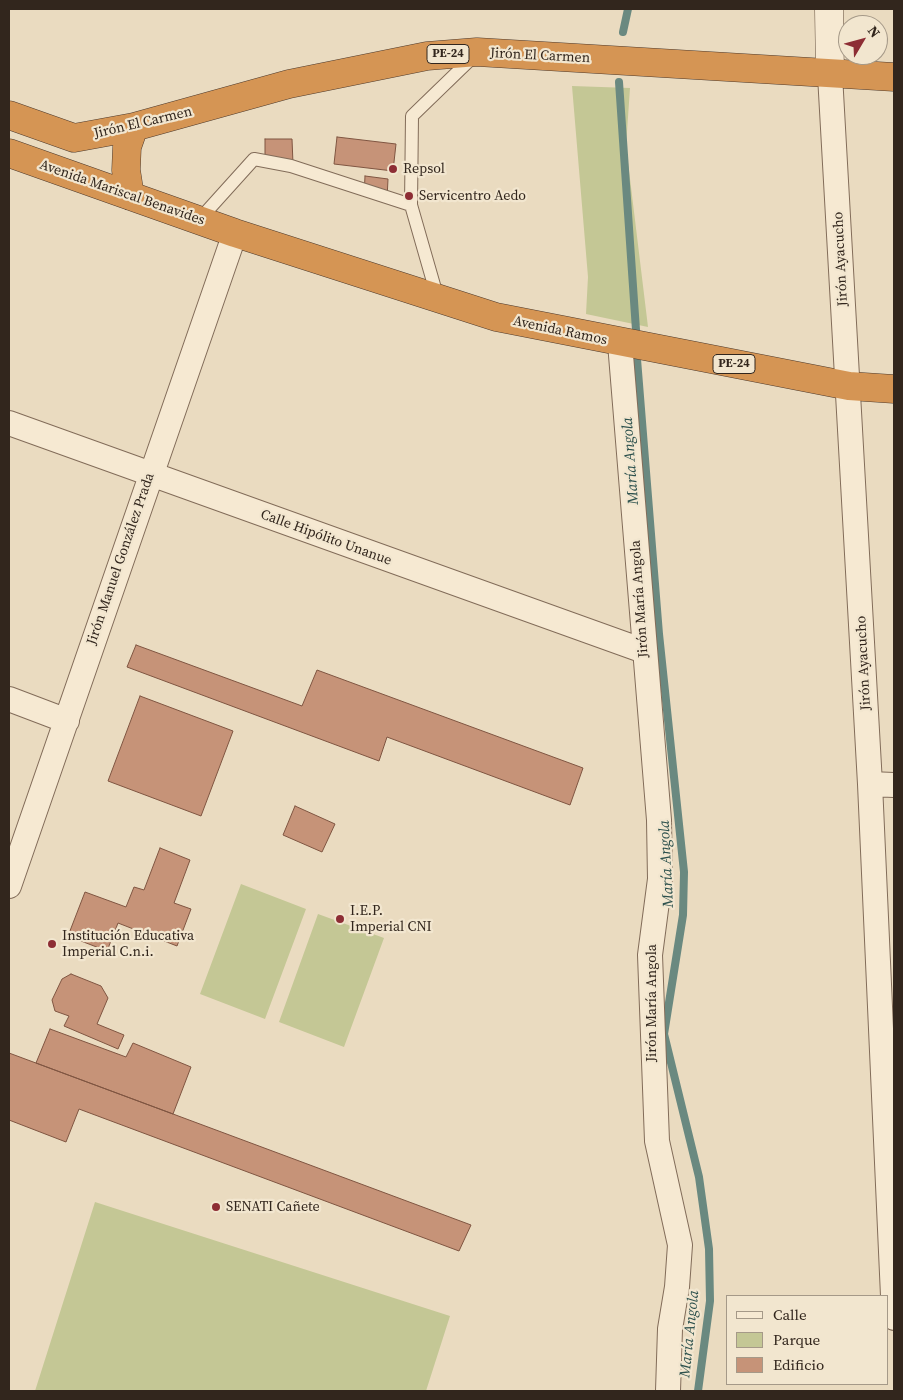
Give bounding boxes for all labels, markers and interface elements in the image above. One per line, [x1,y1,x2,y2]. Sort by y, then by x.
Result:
north arrow [838,15,888,65]
text: N [863,21,885,42]
road number: PE-24 [427,44,469,64]
street label: Jirón El Carmen [489,45,591,67]
street label: Jirón El Carmen [92,104,194,142]
street label: Avenida Mariscal Benavides [37,157,207,229]
place label: Repsol [403,161,445,177]
marker: Repsol [387,163,399,175]
place label: Servicentro Aedo [419,188,526,204]
marker: Servicentro Aedo [403,190,415,202]
street label: Jirón Ayacucho [830,211,852,307]
street label: Avenida Ramos [511,313,609,349]
road number: PE-24 [713,354,755,374]
water label: María Angola [619,417,643,505]
street label: Jirón Manuel González Prada [84,471,158,647]
street label: Calle Hipólito Unanue [258,506,394,570]
street label: Jirón María Angola [628,540,652,658]
street label: Jirón Ayacucho [853,615,875,711]
water label: María Angola [656,820,678,908]
place label: I.E.P. Imperial CNI [350,903,432,936]
marker: I.E.P. Imperial CNI [334,913,346,925]
place label: Institución Educativa Imperial C.n.i. [62,928,194,960]
marker: Institución Educativa Imperial C.n.i. [46,938,58,950]
street label: Jirón María Angola [644,944,660,1062]
place label: SENATI Cañete [226,1199,320,1215]
marker: SENATI Cañete [210,1201,222,1213]
water label: María Angola [676,1289,704,1379]
legend [726,1295,888,1385]
text: Calle [773,1304,807,1325]
text: Parque [773,1329,820,1350]
text: Edificio [773,1354,824,1375]

